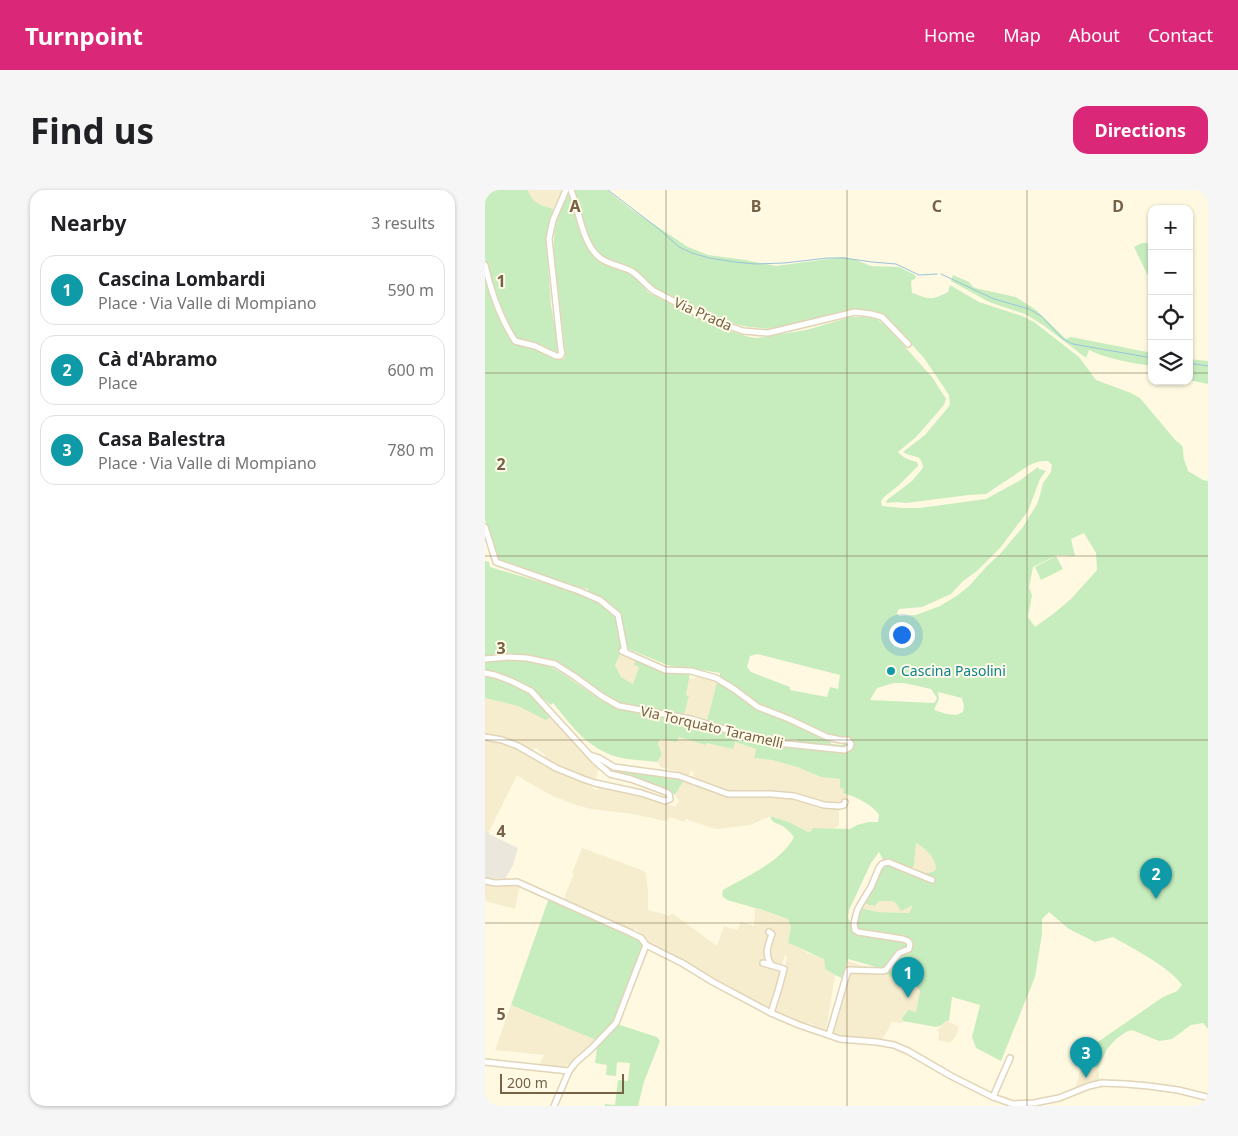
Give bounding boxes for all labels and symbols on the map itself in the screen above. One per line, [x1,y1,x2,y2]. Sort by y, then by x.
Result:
text: A [569,195,581,217]
text: B [751,195,761,217]
text: C [932,195,942,217]
text: D [1112,195,1124,217]
text: 1 [496,270,506,292]
street label: Via Prada [671,292,735,335]
text: 2 [496,453,506,475]
your location [889,622,915,648]
text: 3 [496,637,506,659]
place label: Cascina Pasolini [901,661,1006,680]
marker: Cascina Pasolini [885,665,897,677]
street label: Via Torquato Taramelli [639,701,786,752]
text: 4 [496,820,506,842]
pin: 2 [1140,858,1172,899]
pin: 1 [892,957,924,998]
text: 5 [496,1003,506,1025]
pin: 3 [1070,1037,1102,1078]
scale bar [500,1071,624,1094]

